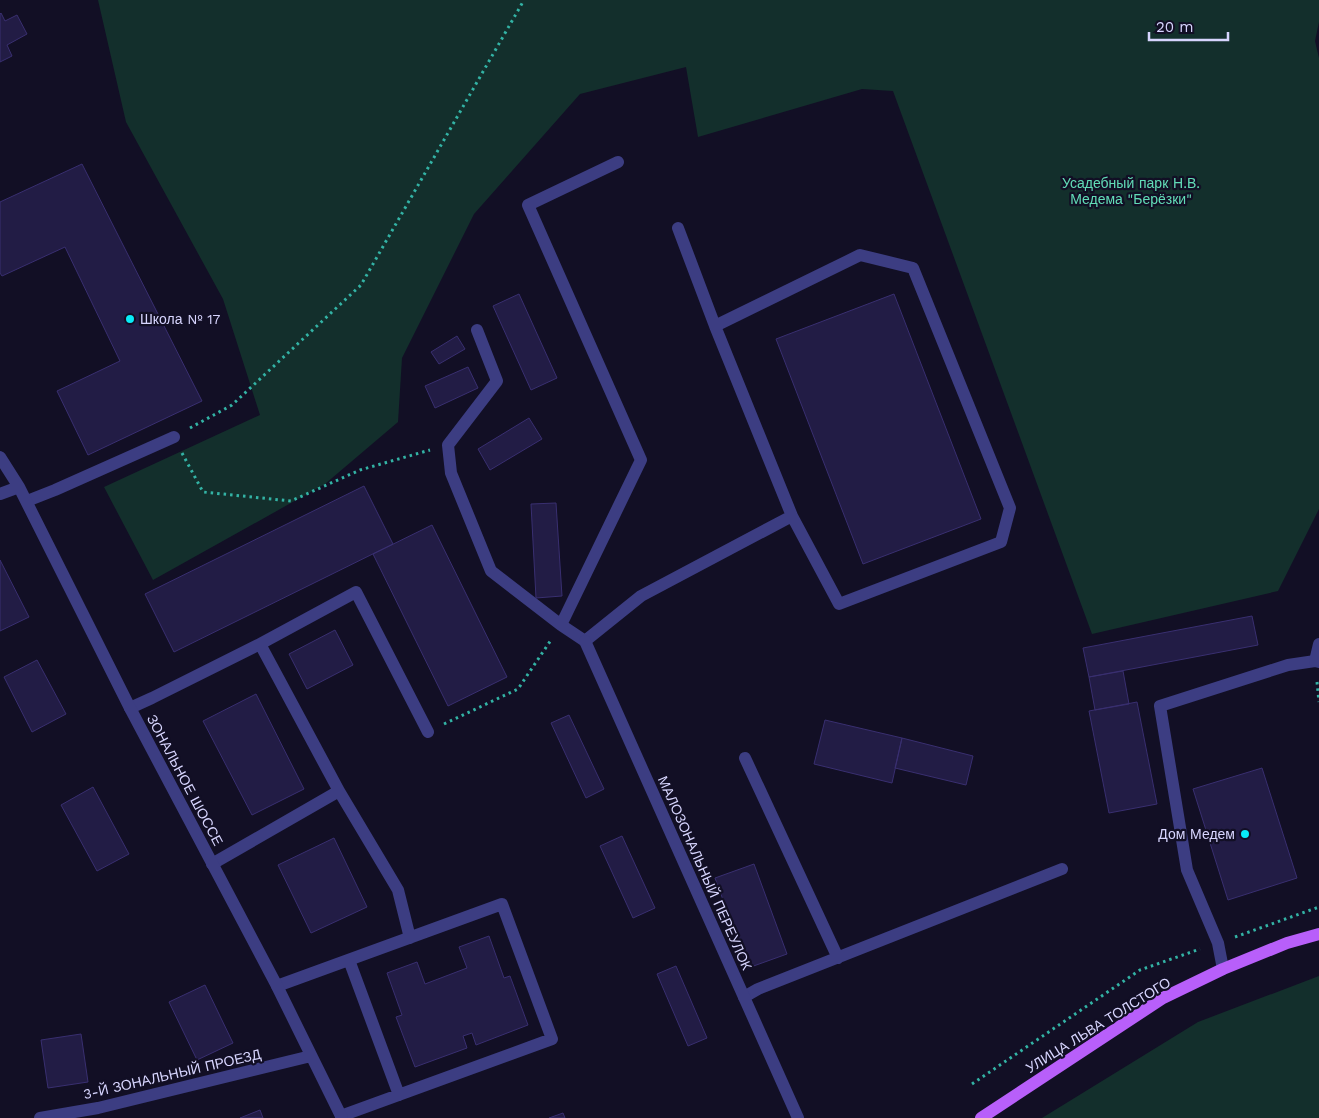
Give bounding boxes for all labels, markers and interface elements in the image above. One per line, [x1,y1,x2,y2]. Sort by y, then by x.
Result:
scale bar [1149,10,1228,42]
text: 20 m [1156,18,1194,36]
park label: Усадебный парк Н.В. Медема "Берёзки" [1062,175,1200,207]
place label: Школа № 17 [140,311,221,327]
marker: Школа № 17 [124,313,136,325]
street label: ЗОНАЛЬНОЕ ШОССЕ [144,712,226,848]
street label: МАЛОЗОНАЛЬНЫЙ ПЕРЕУЛОК [655,773,756,973]
place label: Дом Медем [1158,826,1235,842]
marker: Дом Медем [1239,828,1251,840]
street label: УЛИЦА ЛЬВА ТОЛСТОГО [1023,974,1173,1076]
street label: 3-Й ЗОНАЛЬНЫЙ ПРОЕЗД [81,1045,263,1102]

